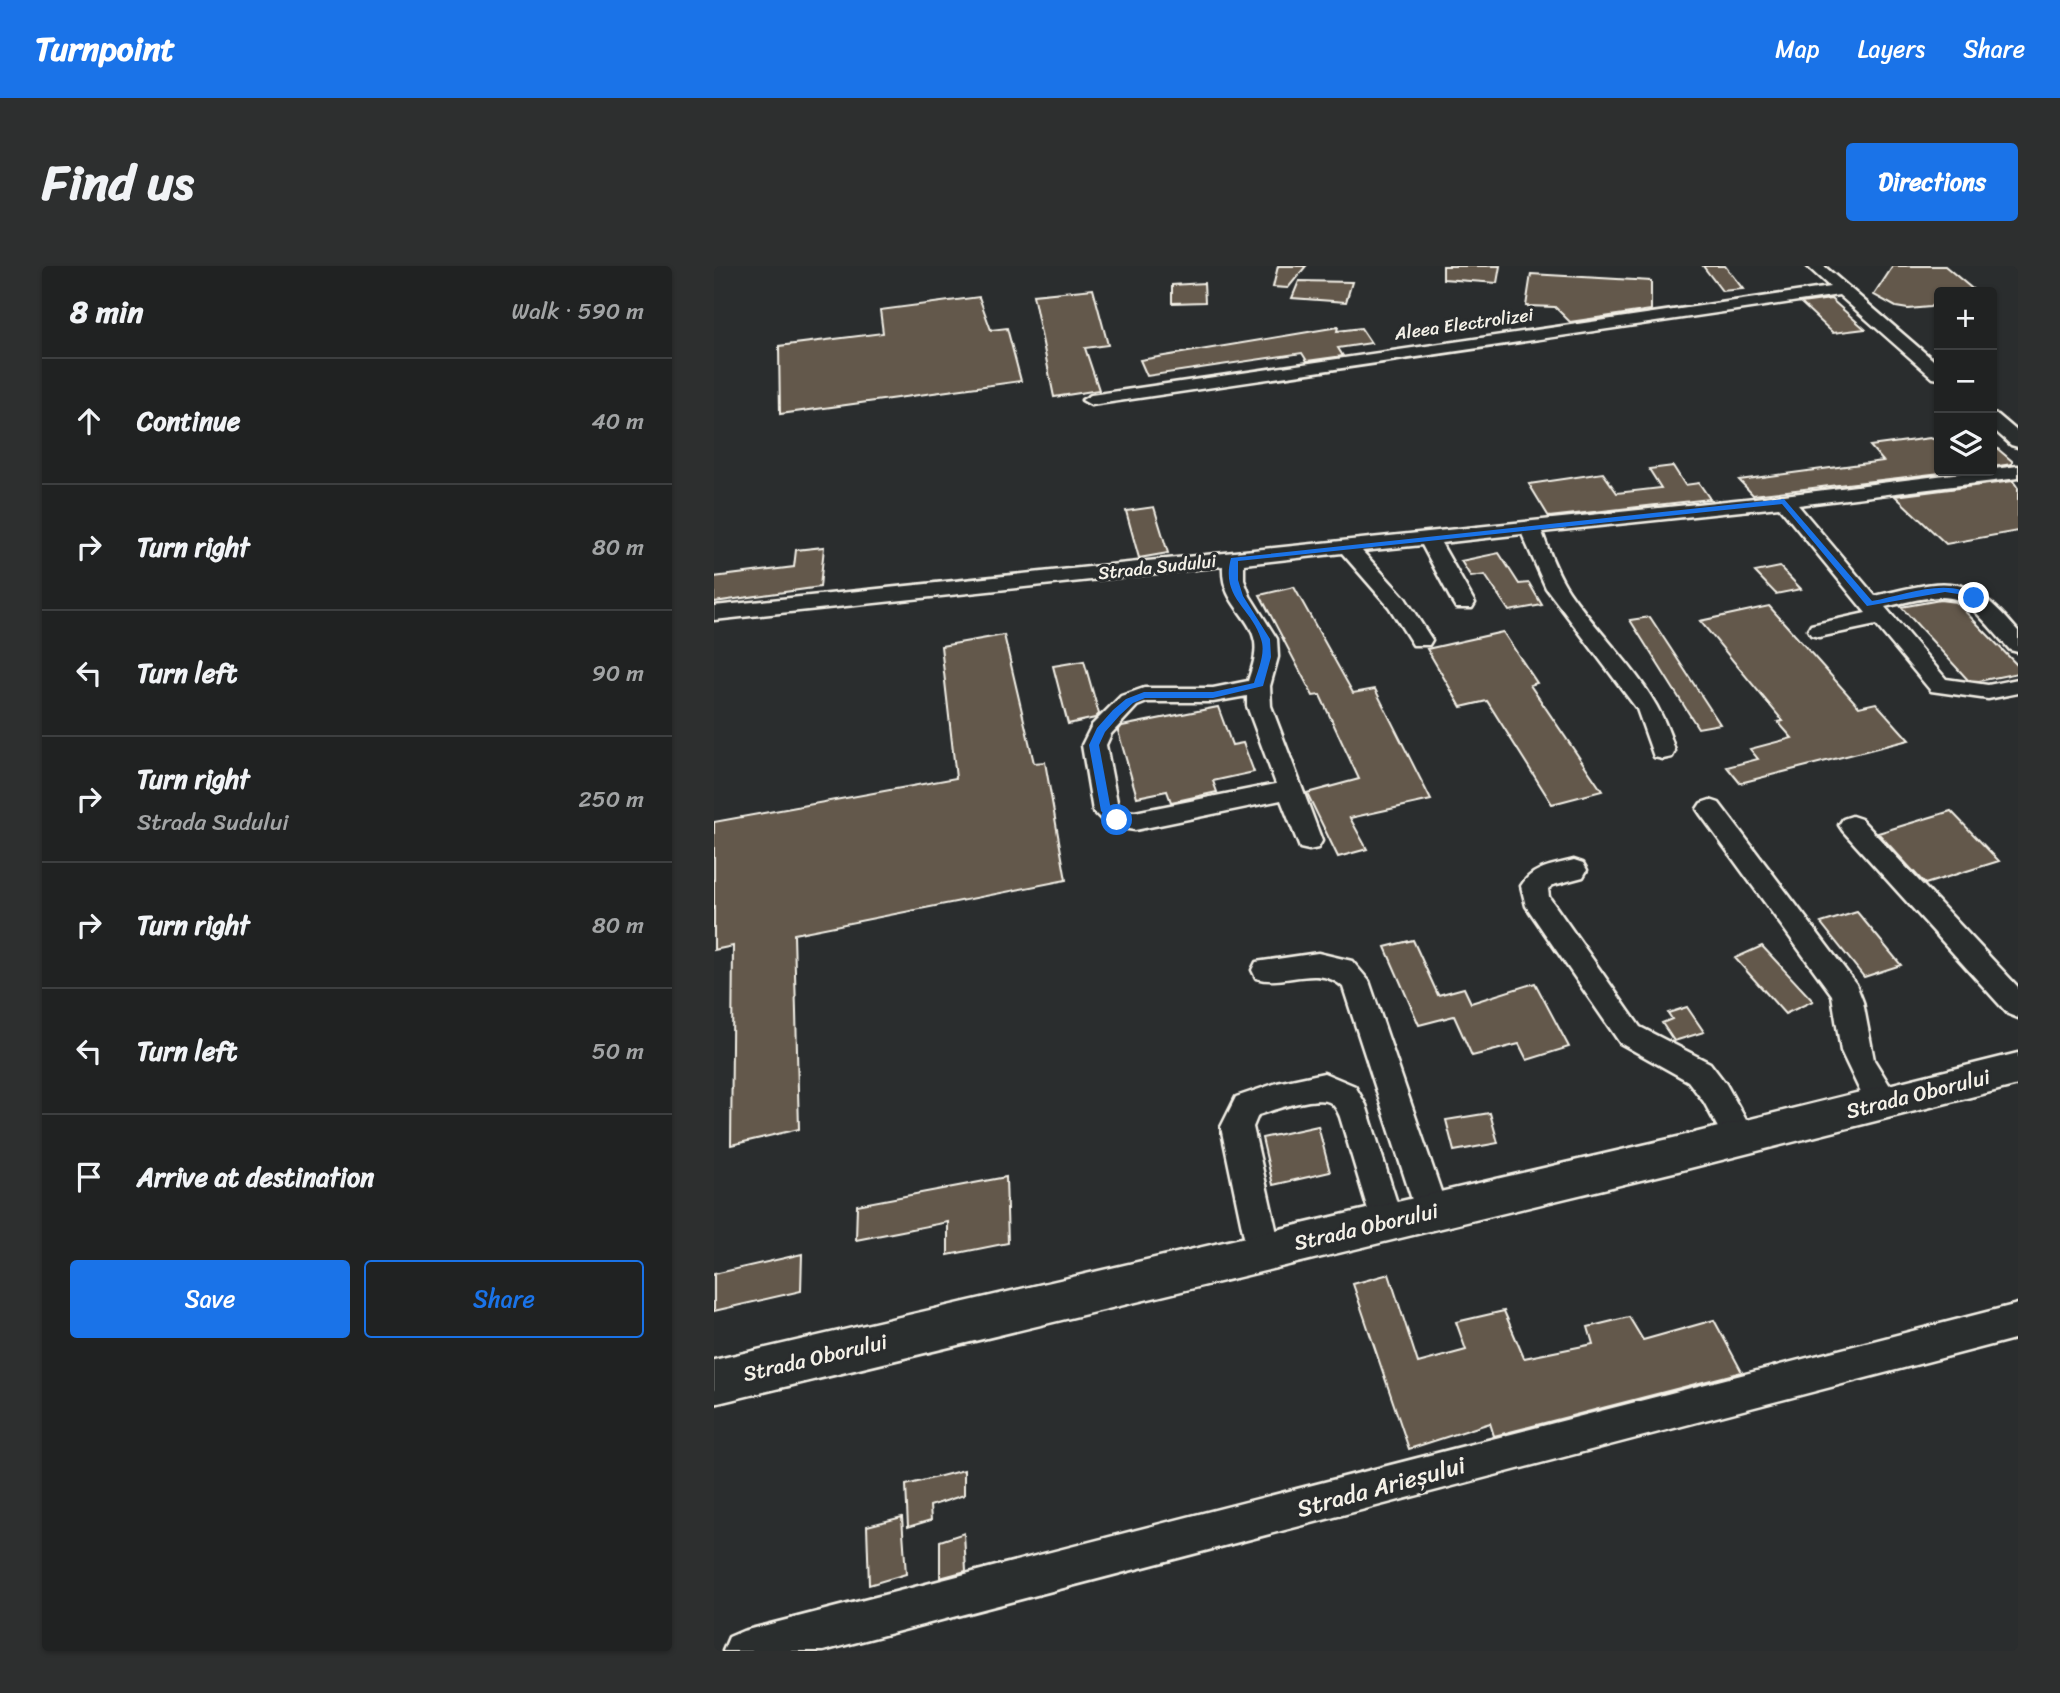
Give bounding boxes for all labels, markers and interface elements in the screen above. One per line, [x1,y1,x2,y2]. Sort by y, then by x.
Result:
text: Turnpoint [35,20,175,78]
text: Map [1775,28,1820,70]
text: Layers [1858,28,1925,70]
text: Share [1963,28,2025,70]
text: Find us [42,139,194,226]
button: Directions [1846,143,2018,221]
text: 8 min [70,285,143,339]
map controls [1934,287,1997,476]
button: + [1934,287,1997,350]
text: Walk · 590 m [511,291,644,332]
street label: Aleea Electrolizei [1392,298,1536,350]
button: − [1934,350,1997,413]
text: Continue [137,398,240,444]
text: 40 m [591,401,644,442]
icon: ahead [70,402,108,440]
button: layers [1934,413,1997,476]
text: Turn right [137,524,250,570]
text: 80 m [592,527,644,568]
icon: right [70,528,108,566]
street label: Strada Sudului [1096,545,1219,589]
route end [1958,582,1989,613]
text: Turn left [137,650,237,696]
text: 90 m [592,653,644,694]
icon: left [70,654,108,692]
text: Turn right [137,756,250,802]
text: 250 m [578,779,644,820]
icon: right [70,780,108,818]
text: Strada Sudului [137,802,289,843]
route start [1101,804,1132,835]
text: Turn right [137,902,250,948]
text: 80 m [592,905,644,946]
icon: right [70,906,108,944]
text: Turn left [137,1028,237,1074]
text: 50 m [592,1031,644,1072]
icon: left [70,1032,108,1070]
street label: Strada Oborului [1842,1057,1995,1130]
text: Arrive at destination [137,1154,374,1200]
icon: arrive [70,1158,108,1196]
street label: Strada Oborului [1290,1192,1443,1262]
button: Save [70,1260,350,1338]
button: Share [364,1260,644,1338]
street label: Strada Oborului [739,1323,892,1393]
street label: Strada Arieșului [1292,1444,1471,1530]

